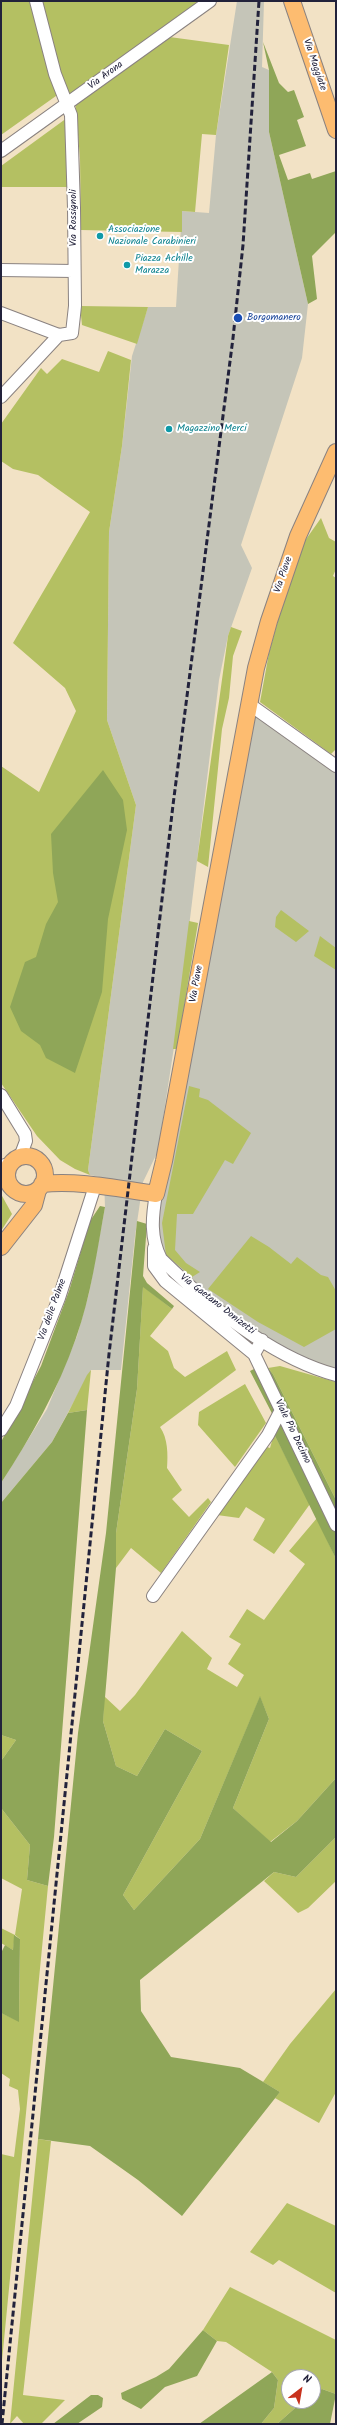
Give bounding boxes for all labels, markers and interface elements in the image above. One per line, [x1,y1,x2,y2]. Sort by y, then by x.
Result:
street label: Via Maggiate [300,38,328,92]
street label: Via Arona [86,59,126,93]
street label: Via Rossignoli [68,189,80,247]
place label: Associazione Nazionale Carabinieri [108,224,196,248]
marker: Associazione Nazionale Carabinieri [95,231,105,241]
place label: Piazza Achille Marazza [135,253,193,276]
marker: Piazza Achille Marazza [122,260,132,270]
marker: Borgomanero [232,312,244,324]
place label: Borgomanero [247,312,301,324]
place label: Magazzino Merci [177,423,247,435]
marker: Magazzino Merci [164,424,174,434]
street label: Via Piave [272,555,296,595]
street label: Via Piave [188,964,206,1004]
street label: Via Gaetano Donizetti [177,1272,257,1338]
street label: Via delle Palme [36,1278,70,1342]
street label: Viale Pio Decimo [271,1398,313,1466]
north arrow [281,2369,321,2409]
text: N [299,2370,314,2389]

